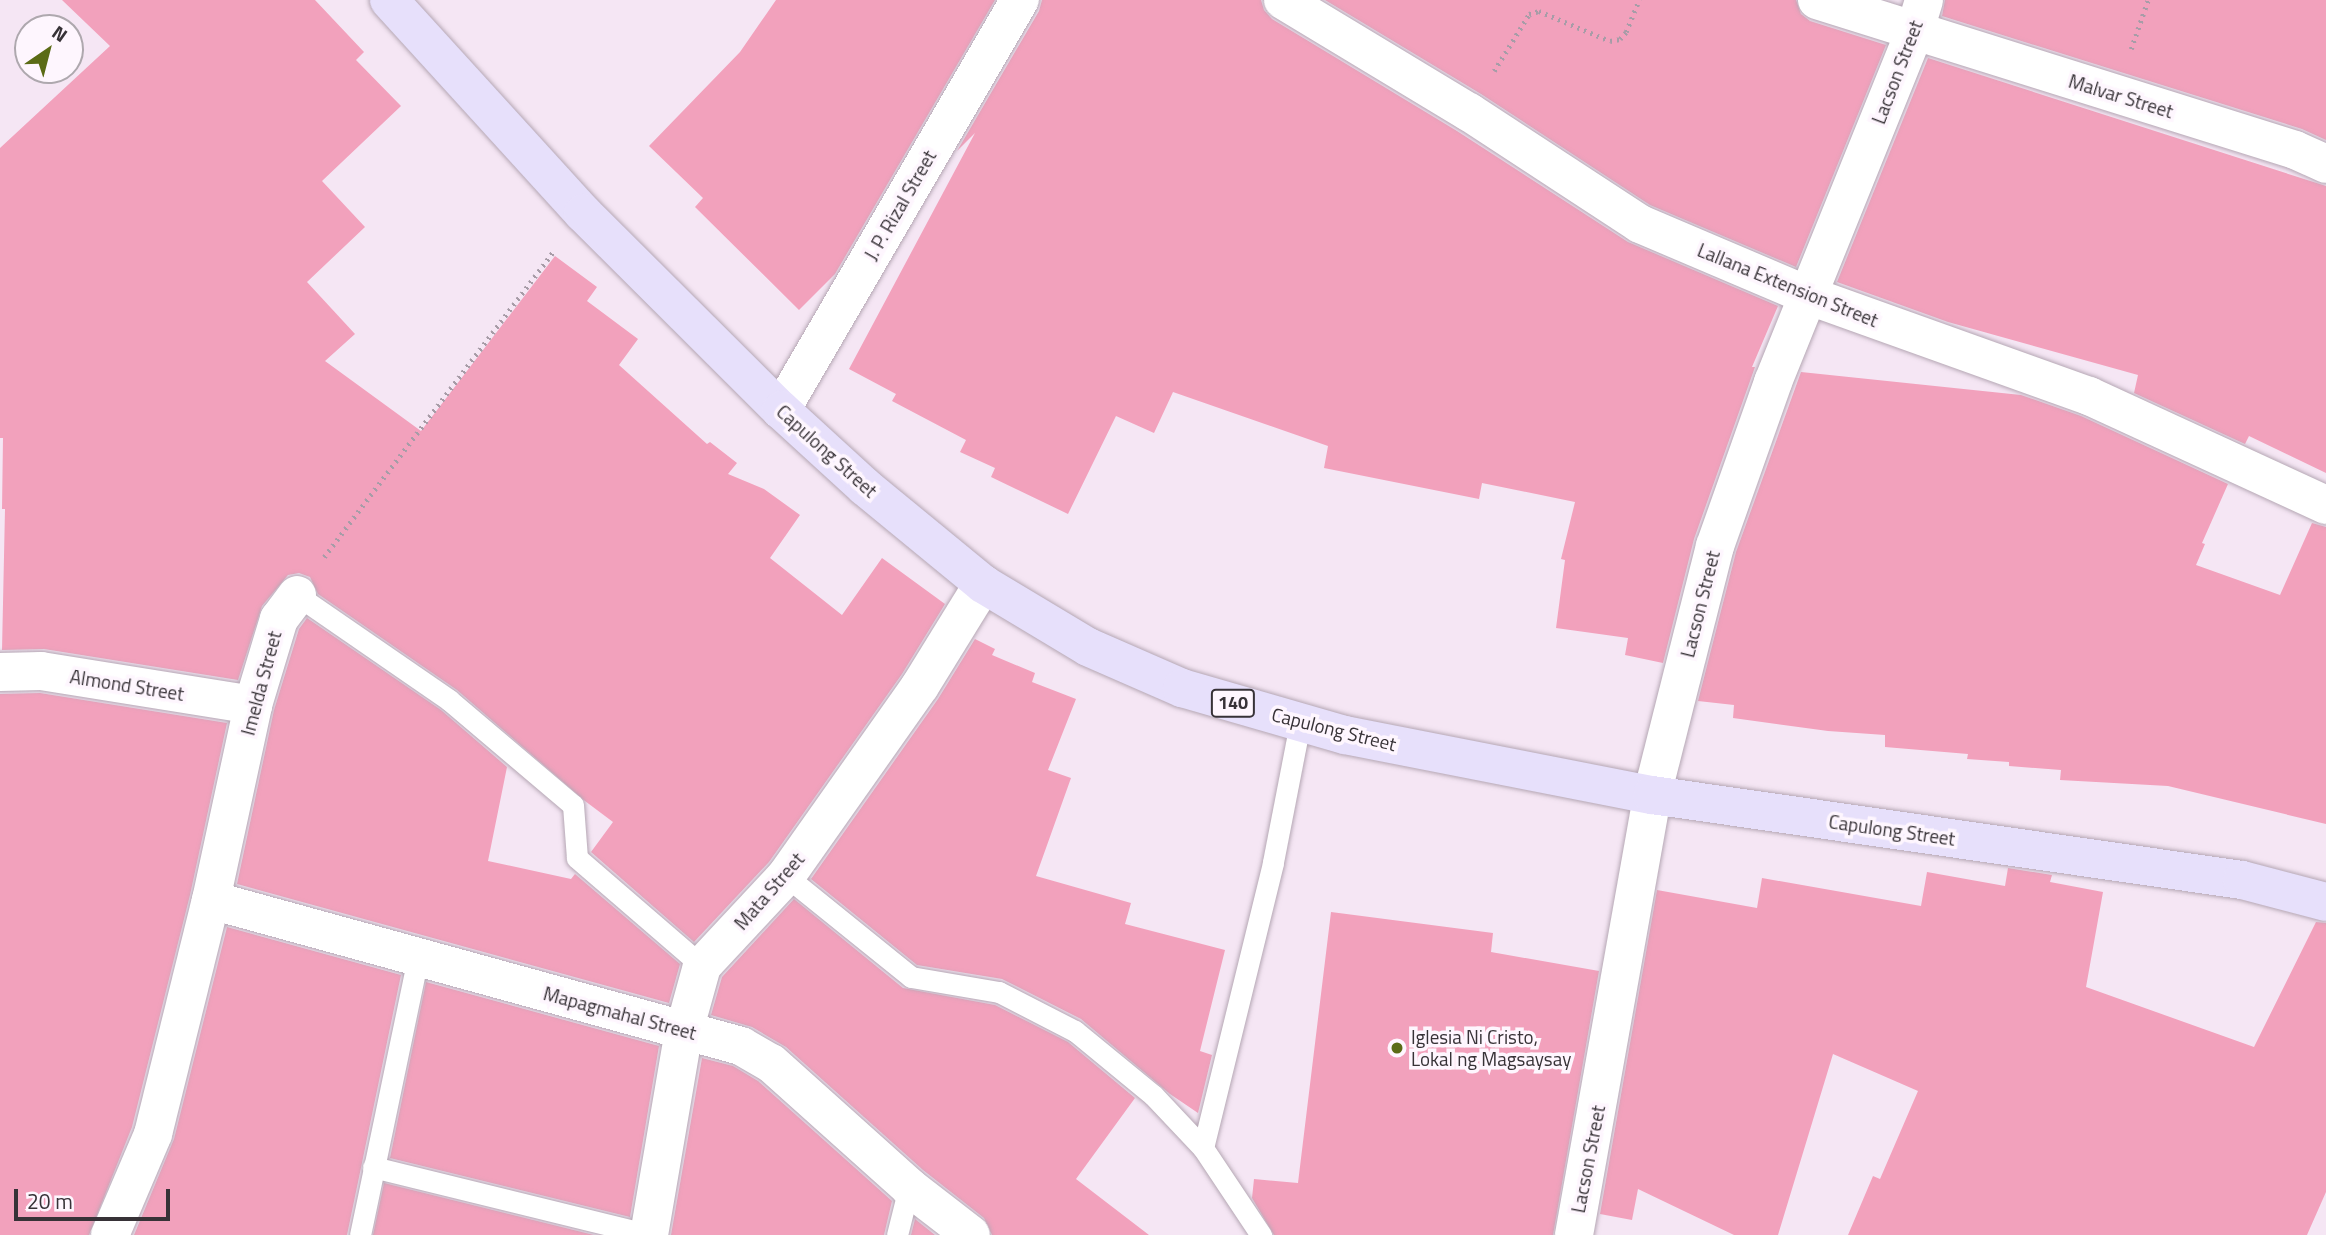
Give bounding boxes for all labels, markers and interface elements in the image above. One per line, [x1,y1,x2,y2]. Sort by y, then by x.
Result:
north arrow [14,14,84,84]
text: N [46,17,74,49]
street label: Lacson Street [1867,17,1927,127]
street label: Malvar Street [2066,69,2176,123]
street label: J. P. Rizal Street [859,146,941,264]
street label: Lallana Extension Street [1694,238,1882,332]
street label: Capulong Street [772,400,882,502]
street label: Lacson Street [1676,548,1724,660]
street label: Imelda Street [236,628,286,738]
street label: Almond Street [68,665,186,705]
road number: 140 [1210,688,1256,718]
street label: Capulong Street [1269,703,1399,755]
street label: Capulong Street [1827,810,1957,850]
street label: Mata Street [729,848,809,934]
street label: Mapagmahal Street [541,982,699,1044]
place label: Iglesia Ni Cristo, Lokal ng Magsaysay [1411,1026,1571,1070]
marker: Iglesia Ni Cristo, Lokal ng Magsaysay [1389,1040,1405,1056]
street label: Lacson Street [1566,1103,1610,1215]
scale bar [18,1176,173,1220]
text: 20 m [27,1185,73,1217]

